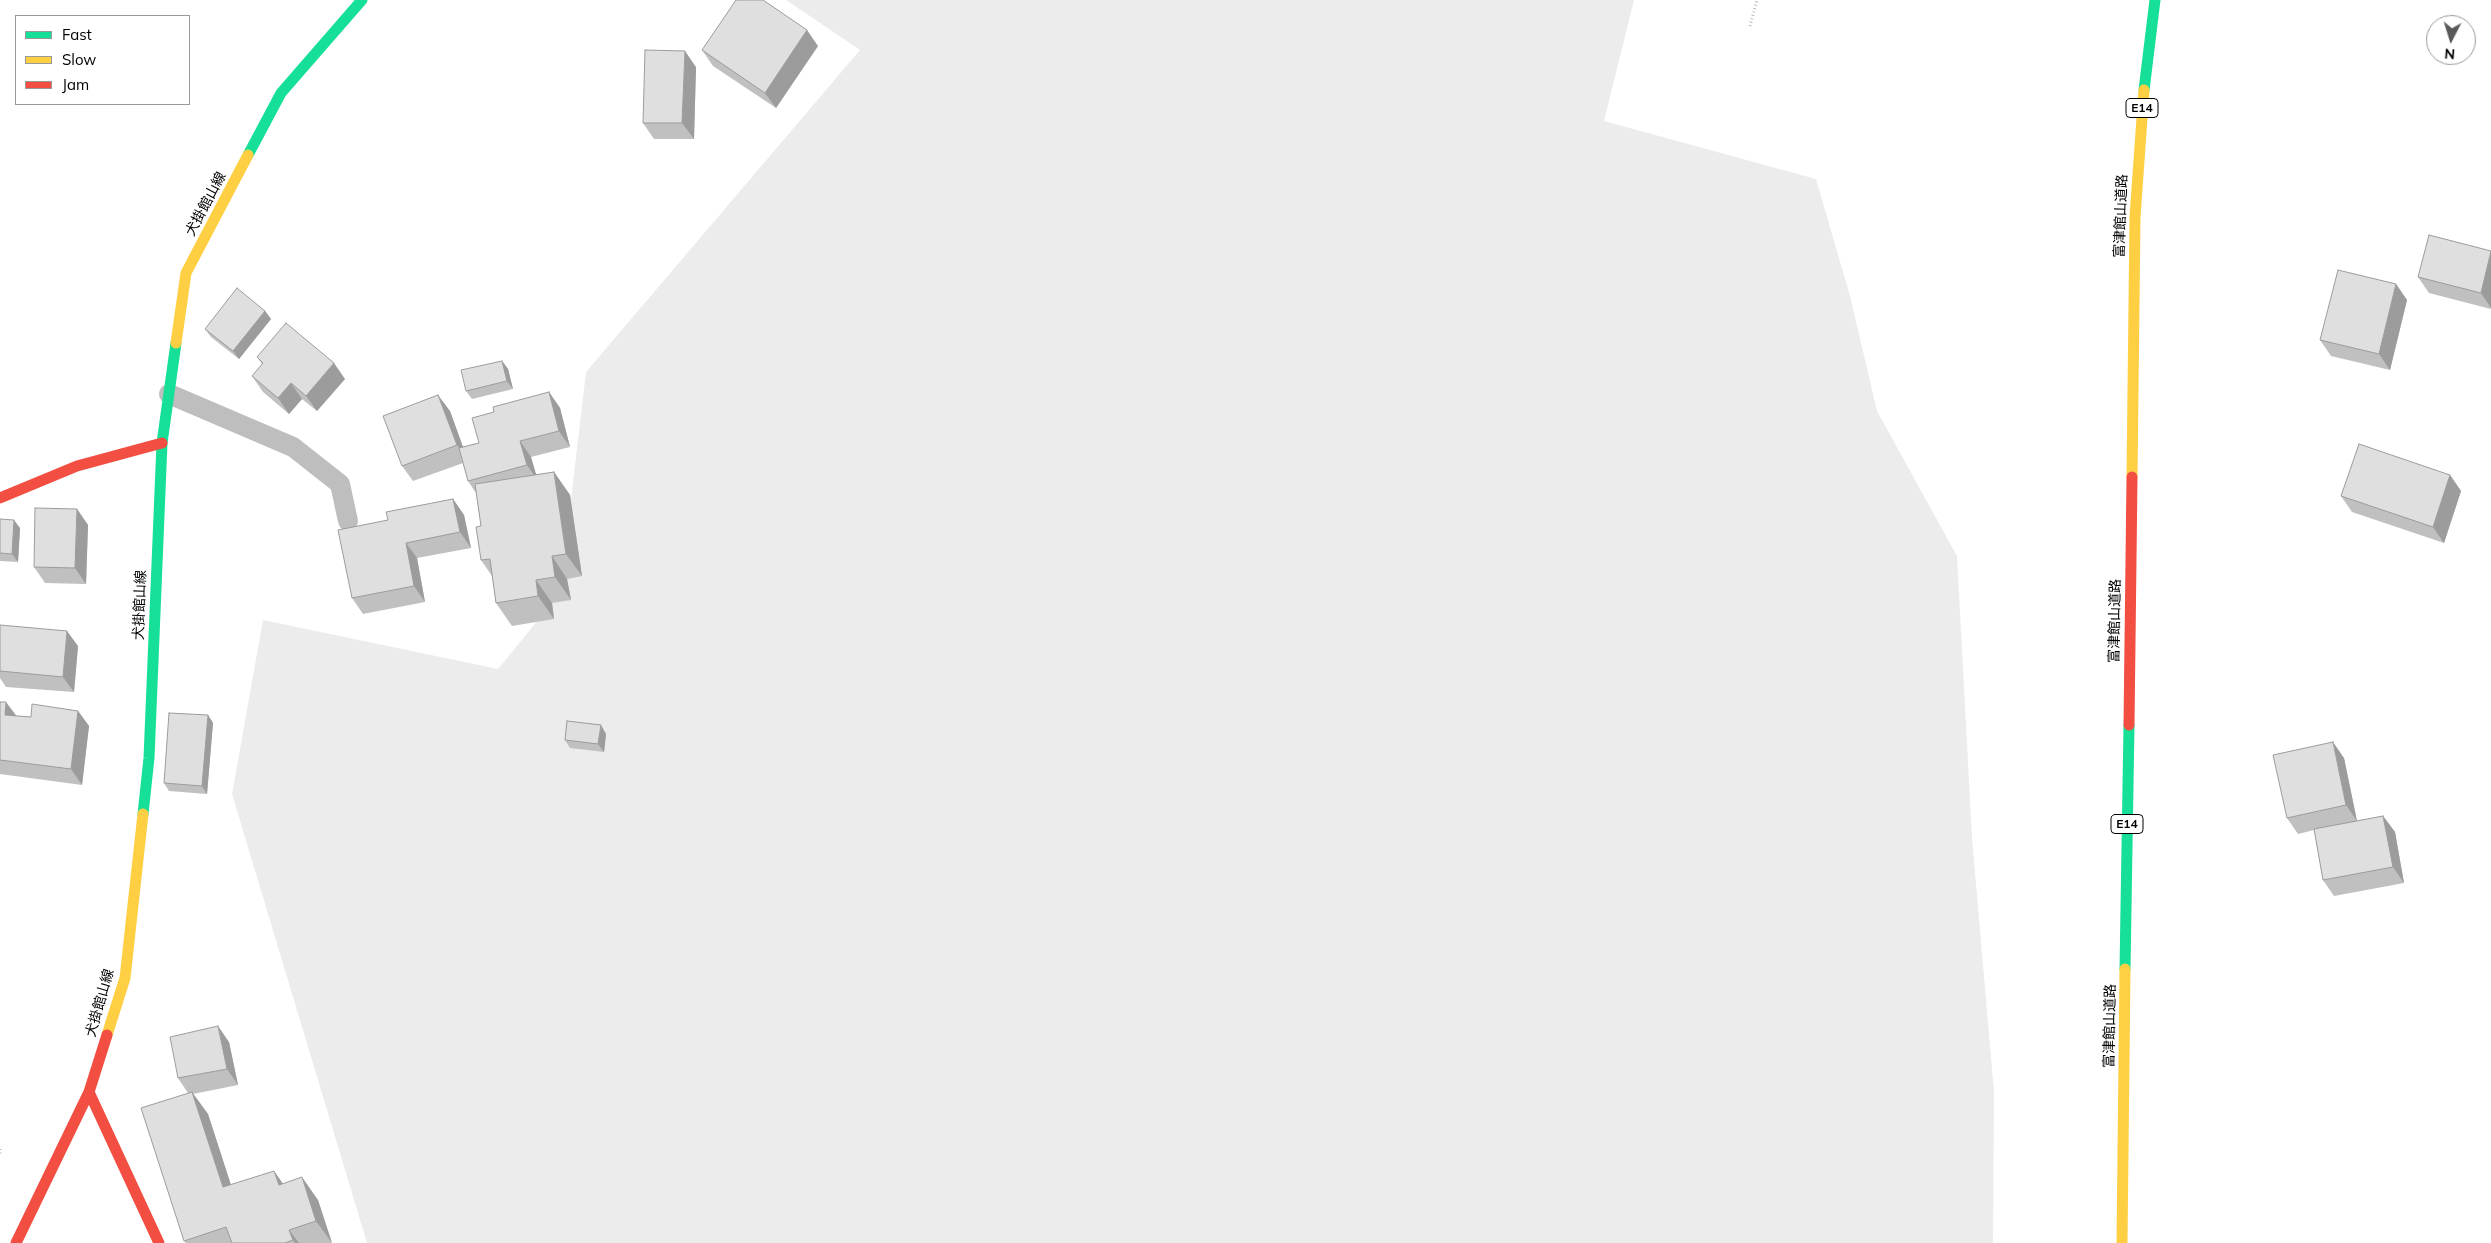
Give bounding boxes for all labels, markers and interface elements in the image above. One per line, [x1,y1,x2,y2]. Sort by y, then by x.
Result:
legend [15,15,190,105]
north arrow [2426,15,2476,65]
text: Fast [62,25,92,44]
text: N [2444,45,2456,63]
text: Slow [62,50,96,69]
text: Jam [62,75,89,94]
road number: E14 [2126,99,2158,118]
street label: 犬掛館山線 [182,169,230,239]
street label: 富津館山道路 [2111,174,2131,258]
street label: 犬掛館山線 [130,570,150,640]
street label: 富津館山道路 [2106,579,2124,663]
road number: E14 [2111,814,2143,834]
street label: 犬掛館山線 [82,967,118,1039]
street label: 富津館山道路 [2101,984,2119,1068]

